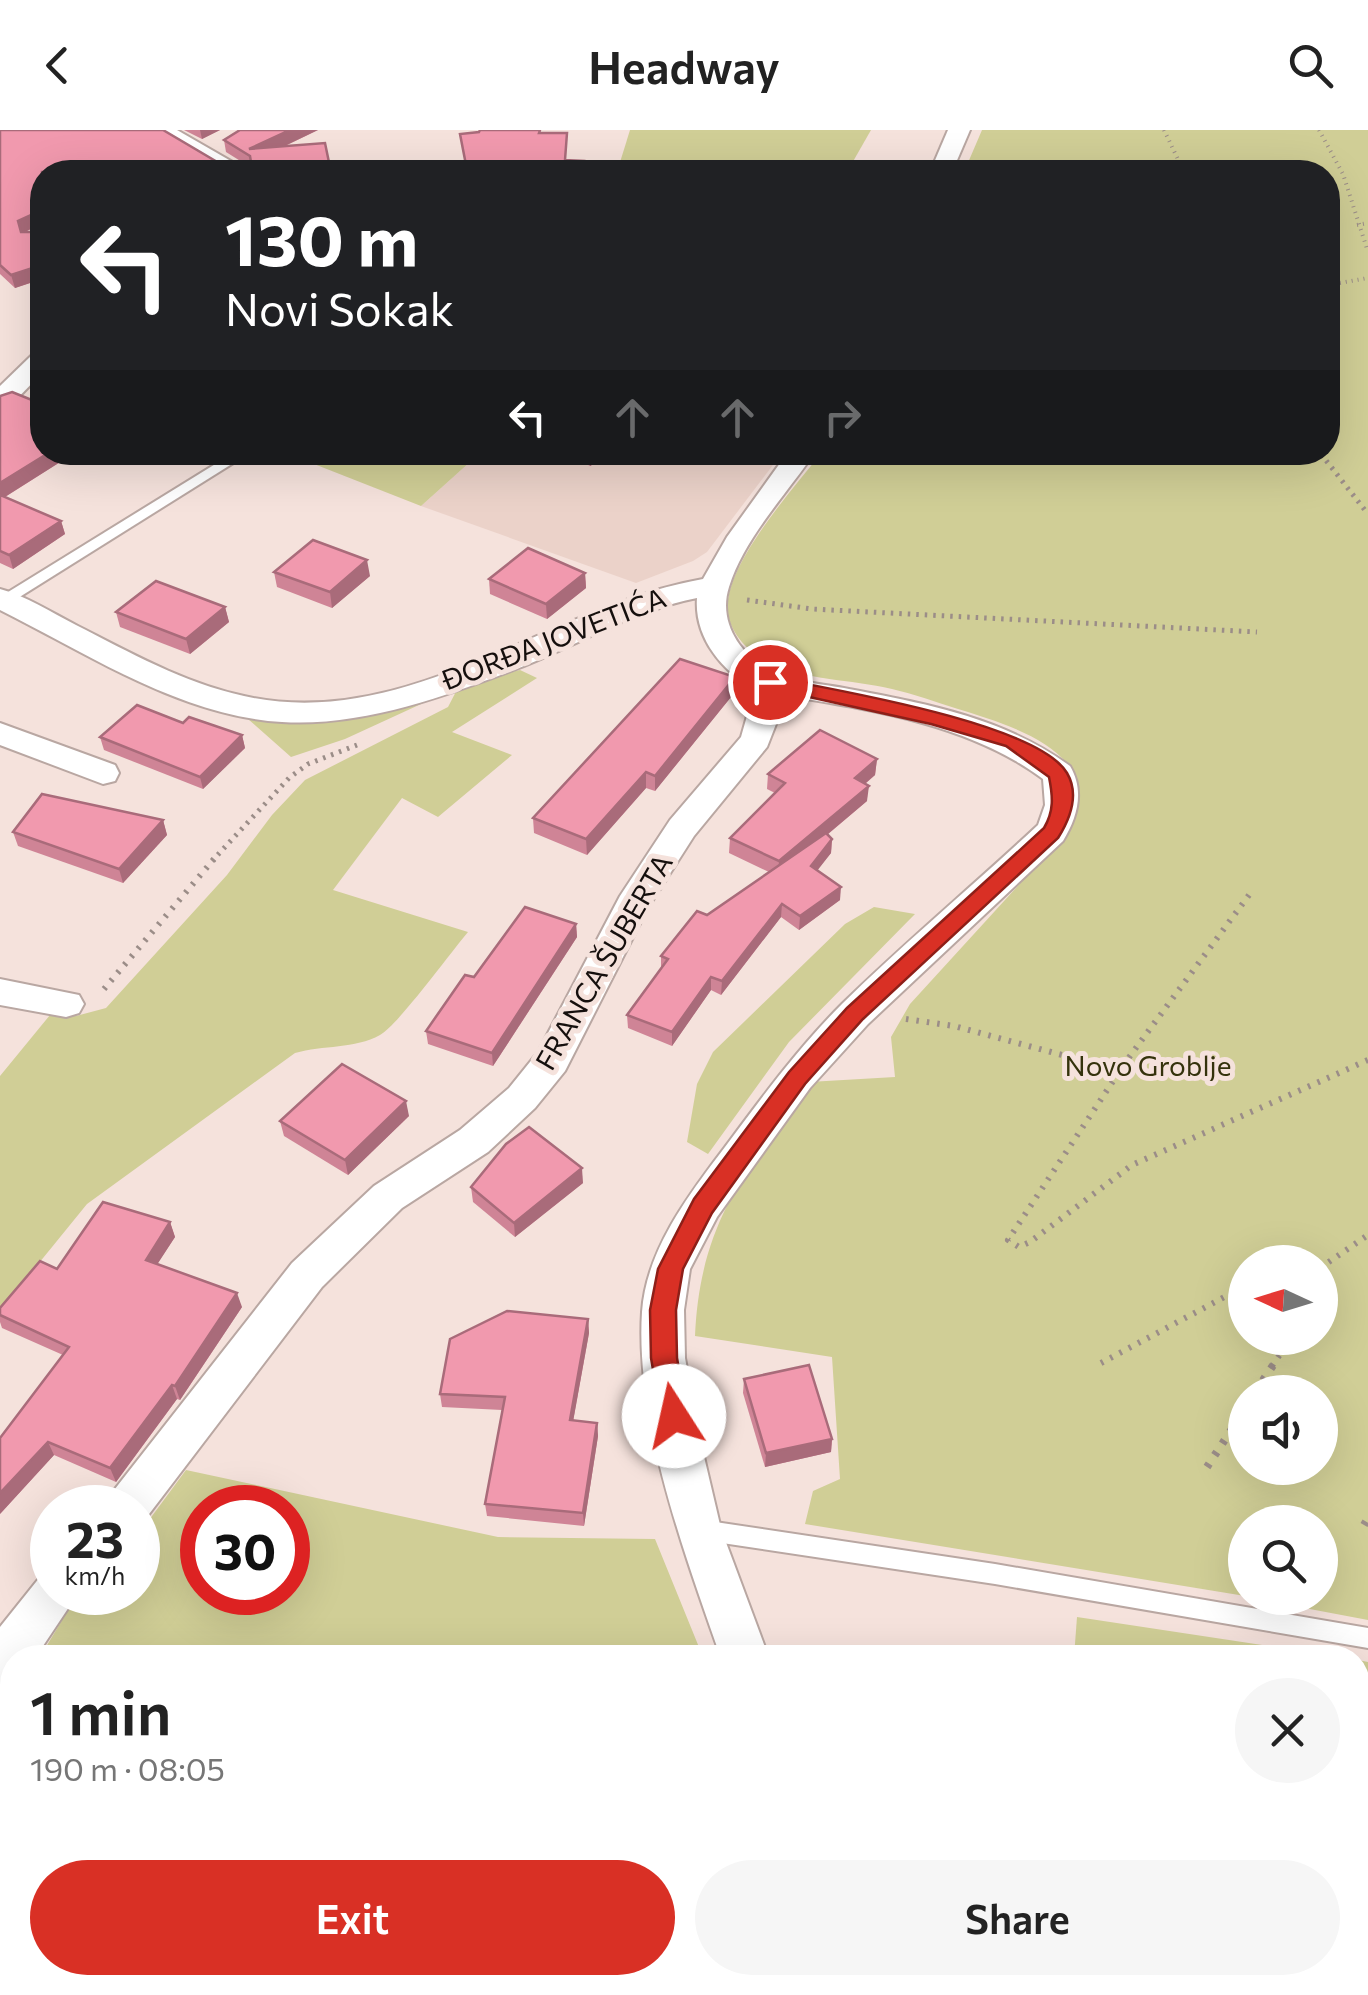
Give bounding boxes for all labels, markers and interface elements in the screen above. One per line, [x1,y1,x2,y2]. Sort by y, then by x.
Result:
icon: back [30,38,85,93]
text: Headway [588,38,780,93]
icon: search [1283,38,1338,93]
text: 130 m [225,195,418,280]
icon: left [60,200,190,330]
text: Novi Sokak [225,280,454,335]
icon: left [500,390,555,445]
icon: ahead [605,390,660,445]
icon: ahead [710,390,765,445]
icon: right [815,390,870,445]
street label: ĐORĐA JOVETIĆA [436,580,670,697]
pin [728,640,813,725]
icon: arrive [743,655,798,710]
street label: FRANCA ŠUBERTA [527,847,679,1076]
park label: Novo Groblje [1065,1048,1231,1082]
north arrow [1228,1245,1338,1355]
map controls [1228,1245,1338,1615]
position arrow [622,1364,726,1468]
button: sound [1228,1375,1338,1485]
speed limit sign: 30 [180,1485,310,1615]
button: search [1228,1505,1338,1615]
text: 23 [66,1507,124,1568]
text: km/h [65,1560,125,1590]
text: 1 min [30,1674,171,1747]
button: close [1235,1678,1340,1783]
text: 190 m · 08:05 [30,1748,225,1788]
button: Exit [30,1860,675,1975]
button: Share [695,1860,1340,1975]

